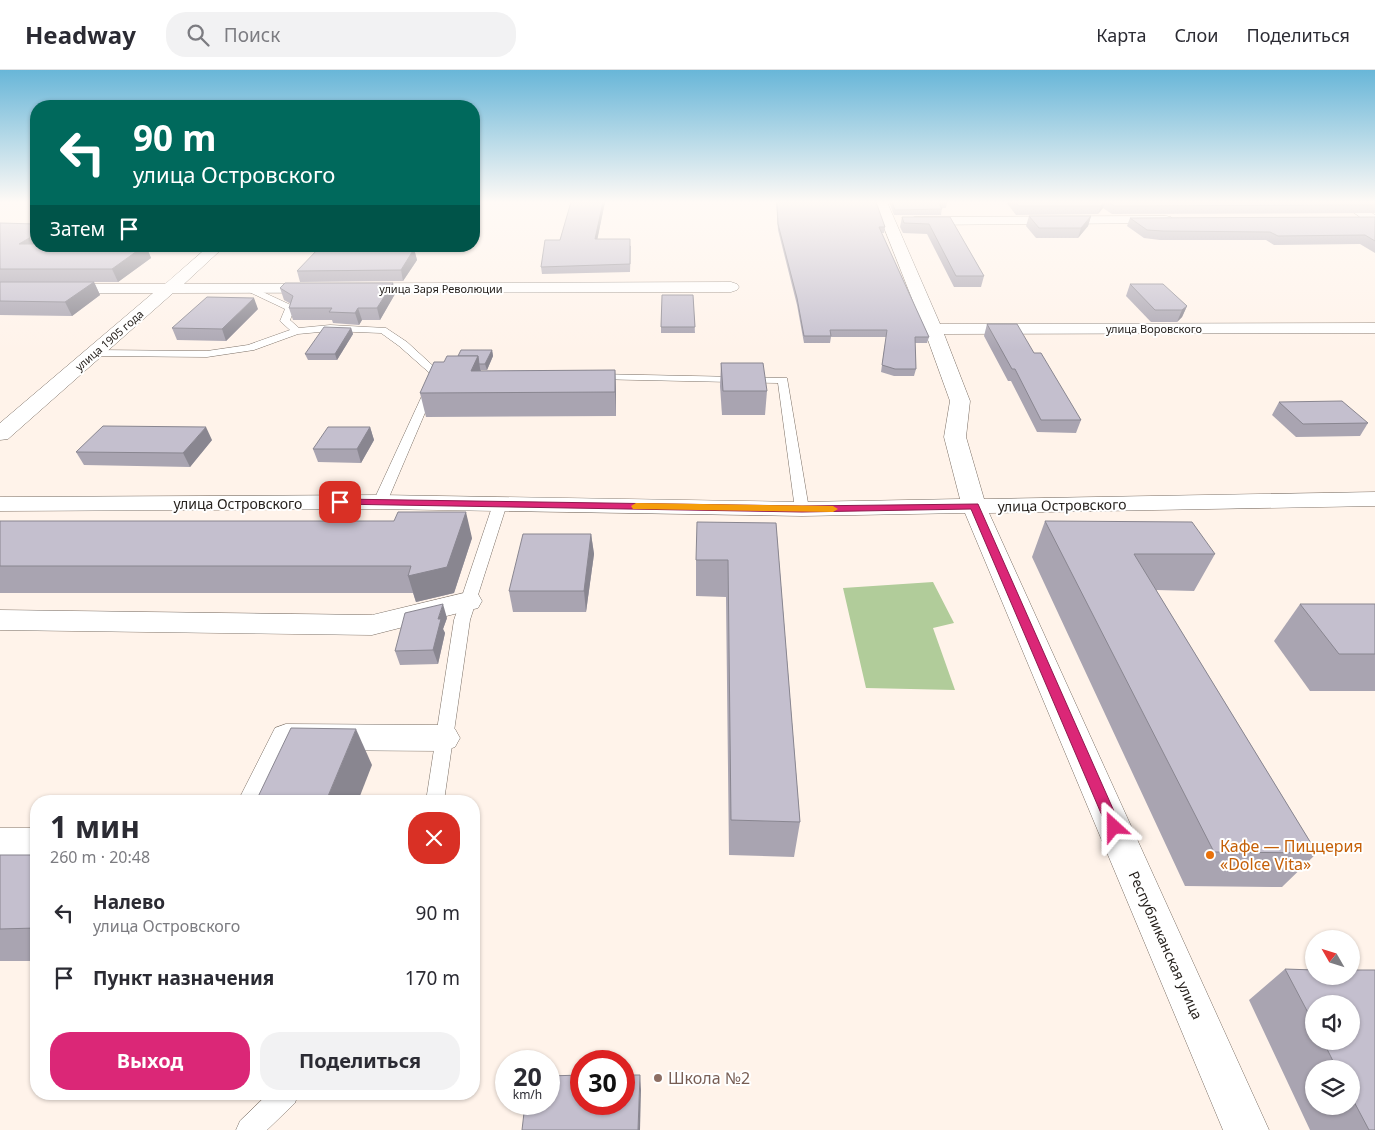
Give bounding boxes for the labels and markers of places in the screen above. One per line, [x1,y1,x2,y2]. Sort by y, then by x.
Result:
pin [319,481,361,523]
place label: Кафе — Пиццерия «Dolce Vita» [1220,835,1363,875]
marker: Кафе — Пиццерия «Dolce Vita» [1204,849,1216,861]
place label: Школа №2 [668,1067,750,1089]
marker: Школа №2 [652,1072,664,1084]

